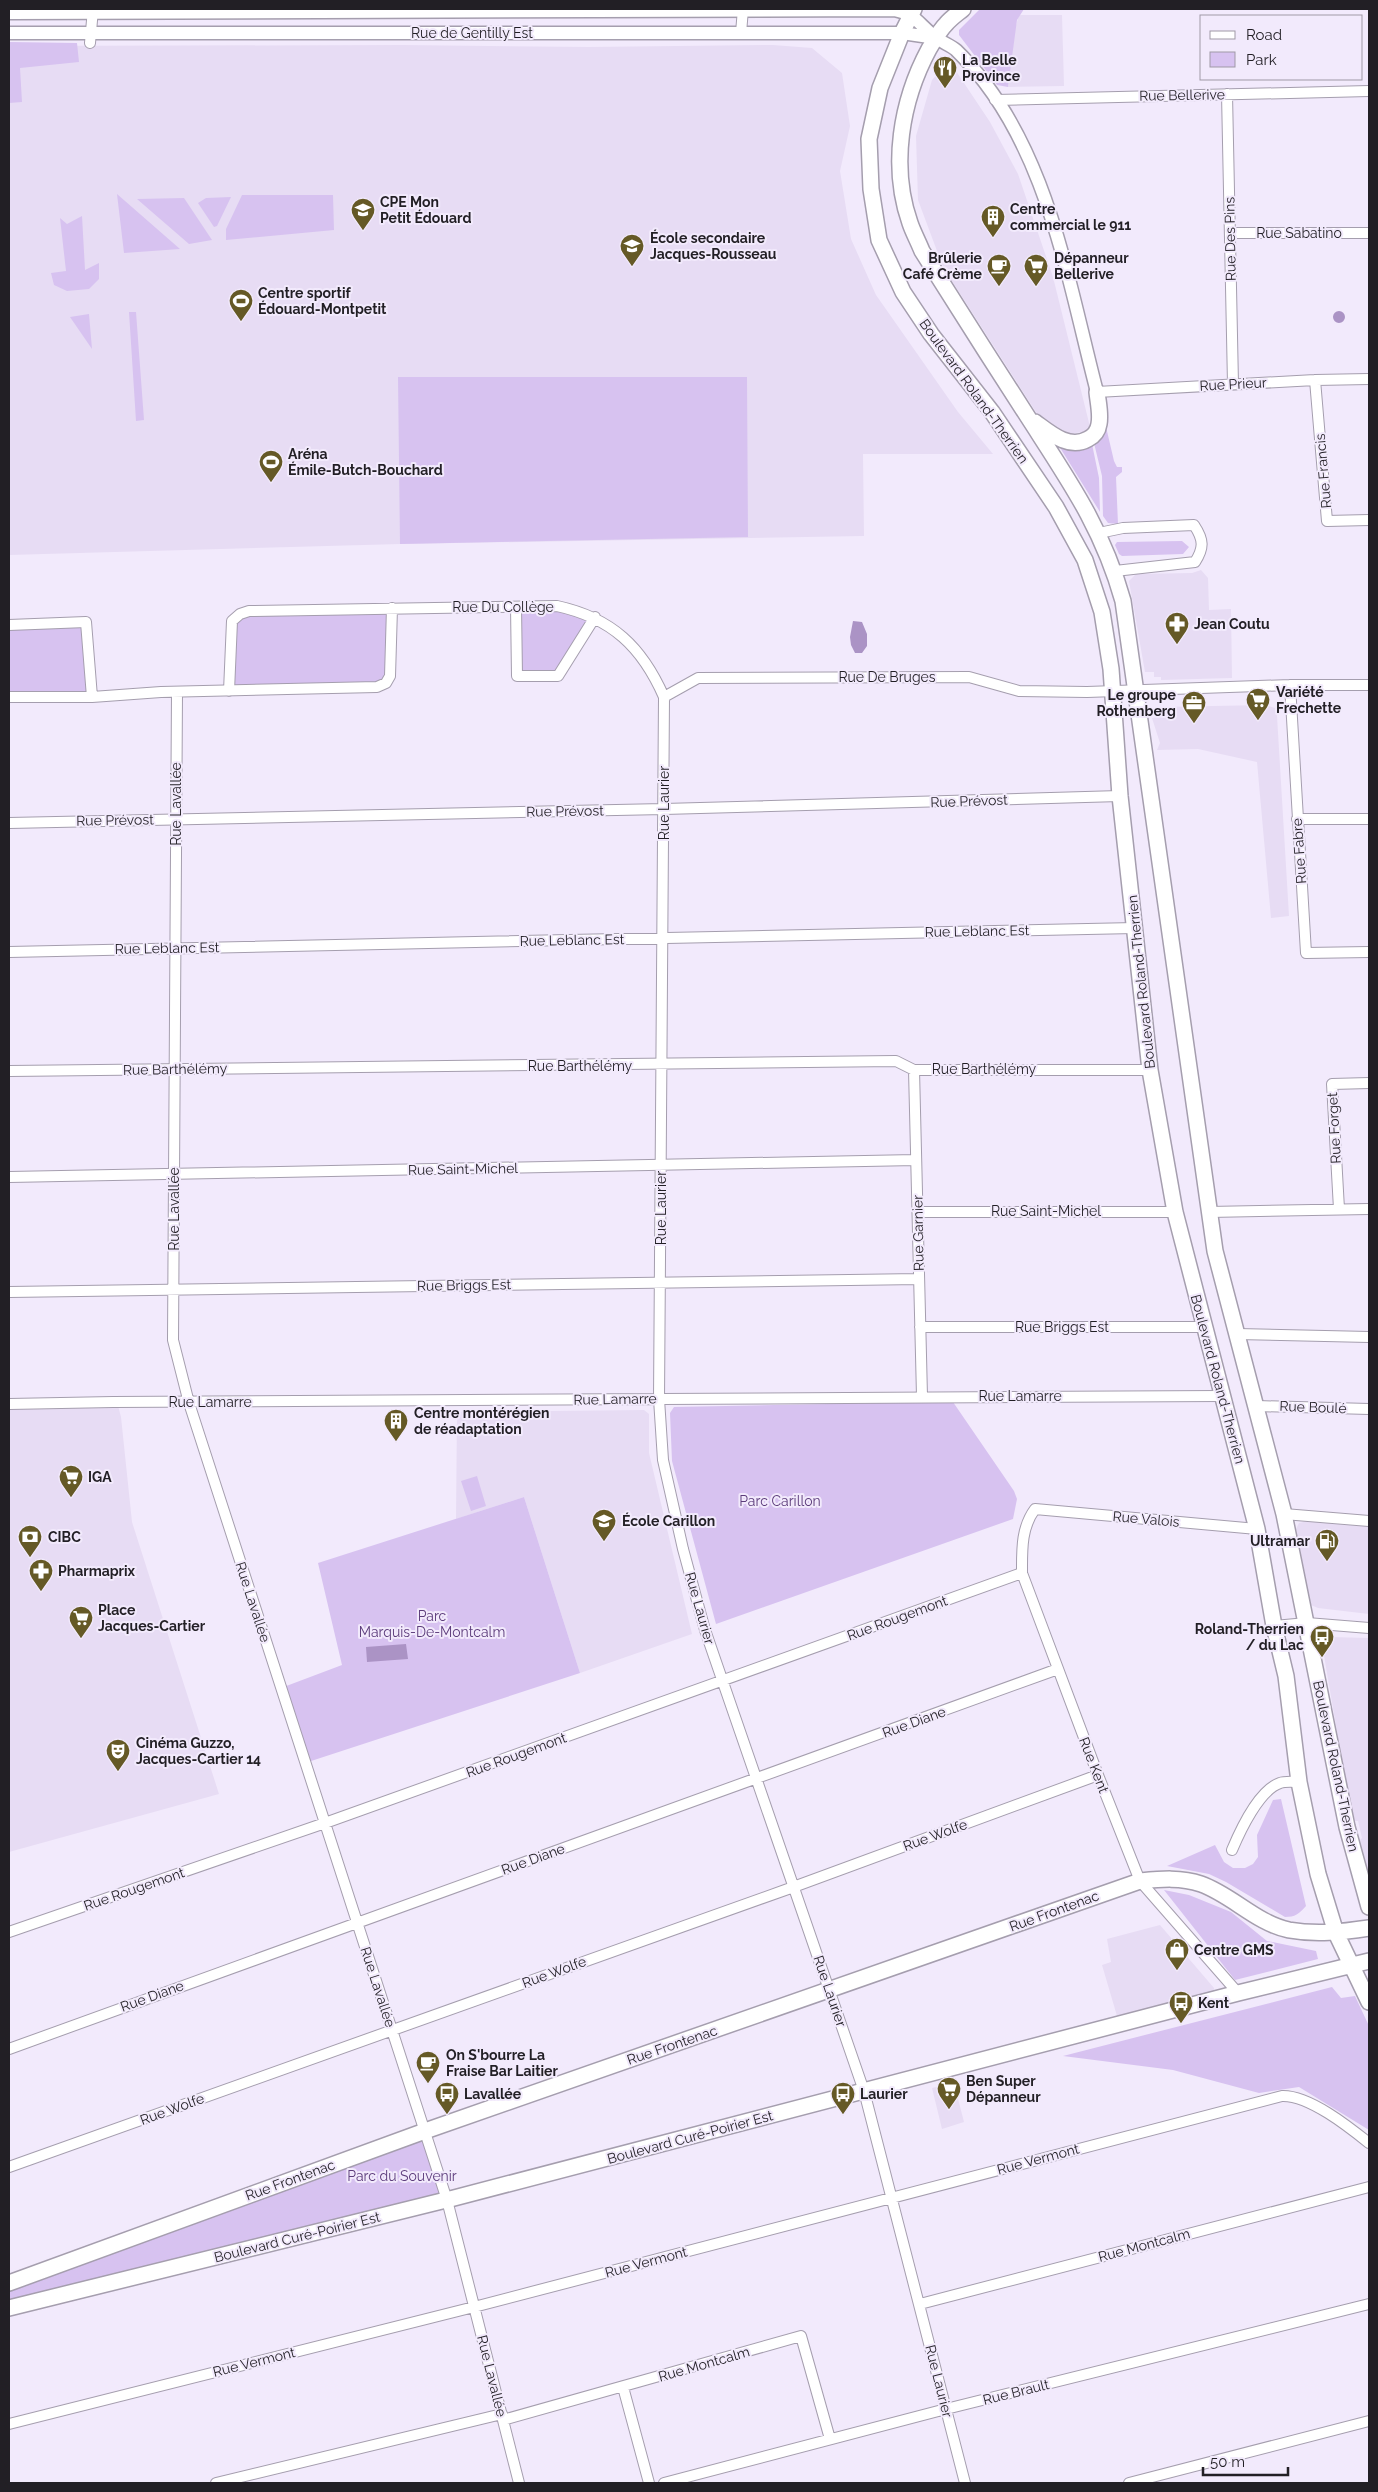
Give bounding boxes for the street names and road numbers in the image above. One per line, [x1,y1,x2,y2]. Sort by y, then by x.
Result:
street label: Rue de Gentilly Est [411,25,533,41]
street label: Rue Bellerive [1139,86,1225,104]
street label: Rue Des Pins [1221,196,1239,281]
street label: Rue Sabatino [1256,225,1342,241]
street label: Boulevard Roland-Therrien [916,316,1032,466]
street label: Rue Prieur [1199,374,1267,394]
street label: Rue Francis [1312,433,1334,509]
street label: Rue Du Collège [452,599,554,615]
street label: Rue De Bruges [838,669,936,685]
street label: Rue Lavallée [168,762,184,846]
street label: Rue Laurier [656,766,672,840]
street label: Rue Prévost [930,792,1008,810]
street label: Rue Prévost [526,802,604,820]
street label: Rue Prévost [76,811,154,829]
street label: Rue Fabre [1289,818,1309,884]
street label: Boulevard Roland-Therrien [1124,894,1158,1070]
street label: Rue Leblanc Est [924,922,1030,940]
street label: Rue Leblanc Est [519,931,625,949]
street label: Rue Leblanc Est [114,939,220,957]
street label: Rue Barthélémy [528,1058,633,1074]
street label: Rue Barthélémy [123,1060,228,1078]
street label: Rue Barthélémy [932,1061,1037,1077]
street label: Rue Forget [1324,1092,1344,1164]
street label: Rue Saint-Michel [408,1160,518,1178]
street label: Rue Lavallée [166,1167,182,1251]
street label: Rue Laurier [653,1171,669,1245]
street label: Rue Garnier [909,1195,927,1271]
street label: Rue Saint-Michel [991,1203,1101,1219]
street label: Rue Briggs Est [417,1276,511,1294]
street label: Boulevard Roland-Therrien [1188,1293,1248,1465]
street label: Rue Briggs Est [1015,1319,1109,1335]
street label: Rue Lamarre [978,1388,1062,1404]
street label: Rue Lamarre [573,1390,657,1408]
street label: Rue Lamarre [168,1394,252,1410]
street label: Rue Boulé [1279,1398,1347,1416]
street label: Rue Valois [1112,1508,1180,1530]
street label: Rue Lavallée [232,1560,274,1644]
street label: Rue Laurier [682,1570,718,1646]
street label: Rue Rougemont [845,1592,950,1644]
street label: Boulevard Roland-Therrien [1310,1679,1362,1853]
street label: Rue Diane [880,1703,948,1741]
street label: Rue Rougemont [464,1729,569,1781]
street label: Rue Kent [1076,1735,1112,1796]
street label: Rue Wolfe [901,1816,969,1854]
street label: Rue Diane [499,1840,567,1878]
street label: Rue Rougemont [81,1864,187,1914]
street label: Rue Frontenac [1007,1887,1101,1935]
street label: Rue Lavallée [357,1945,399,2029]
street label: Rue Wolfe [520,1953,588,1991]
street label: Rue Laurier [810,1953,850,2029]
street label: Rue Diane [118,1977,186,2015]
street label: Rue Frontenac [625,2022,719,2068]
street label: Rue Wolfe [138,2090,206,2128]
street label: Boulevard Curé-Poirier Est [605,2107,775,2167]
street label: Rue Vermont [995,2140,1081,2178]
street label: Rue Frontenac [243,2156,337,2204]
street label: Boulevard Curé-Poirier Est [212,2209,382,2265]
street label: Rue Montcalm [1096,2225,1192,2265]
street label: Rue Vermont [603,2243,689,2281]
street label: Rue Lavallée [474,2333,510,2419]
street label: Rue Montcalm [656,2343,752,2385]
street label: Rue Laurier [922,2343,956,2419]
street label: Rue Vermont [211,2344,297,2380]
street label: Rue Brault [981,2376,1051,2408]

